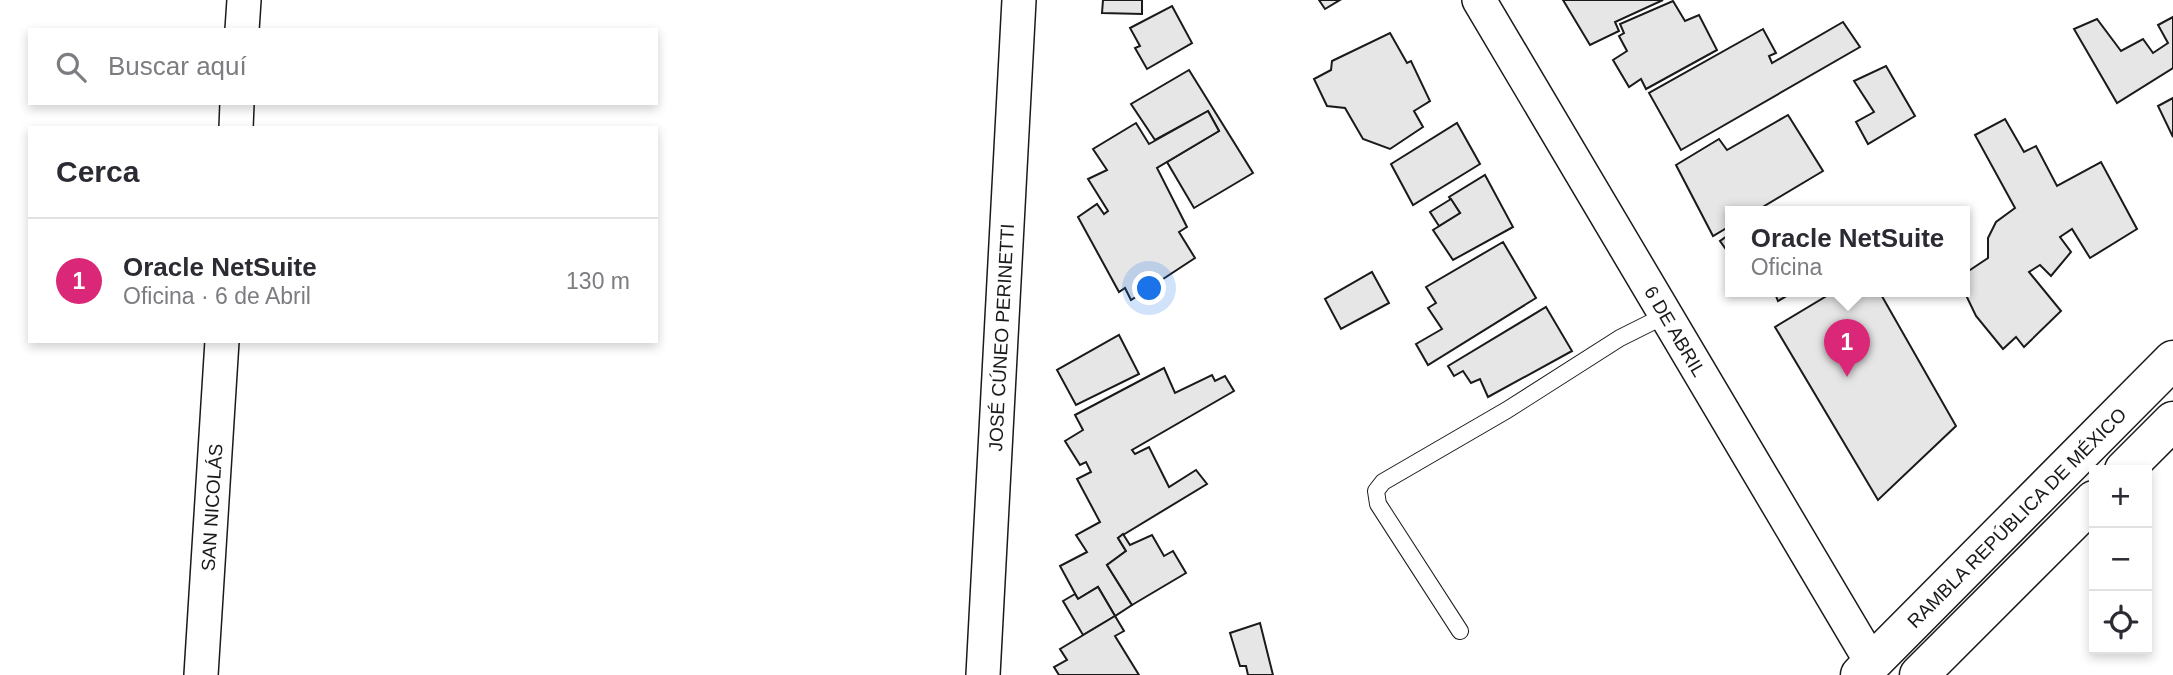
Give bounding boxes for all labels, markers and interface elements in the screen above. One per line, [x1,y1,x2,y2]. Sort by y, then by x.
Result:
search box [28,28,658,105]
icon: search [52,48,90,86]
text: Buscar aquí [108,51,247,81]
text: Cerca [56,155,139,188]
popup [1725,206,1970,297]
street label: JOSÉ CÚNEO PERINETTI [984,223,1018,452]
text: Oracle NetSuite [1751,223,1944,253]
text: Oracle NetSuite [123,252,317,282]
text: Oficina [1751,254,1822,280]
text: 1 [73,268,85,294]
text: 130 m [566,268,630,294]
your location [1132,271,1166,305]
street label: 6 DE ABRIL [1640,282,1710,380]
text: Oficina · 6 de Abril [123,283,311,309]
pin: 1 [1824,319,1870,377]
street label: RAMBLA REPÚBLICA DE MÉXICO [1903,403,2130,632]
street label: SAN NICOLÁS [197,443,226,572]
map controls [2089,465,2152,654]
button: + [2089,465,2152,528]
button: − [2089,528,2152,591]
button: locate [2089,591,2152,654]

